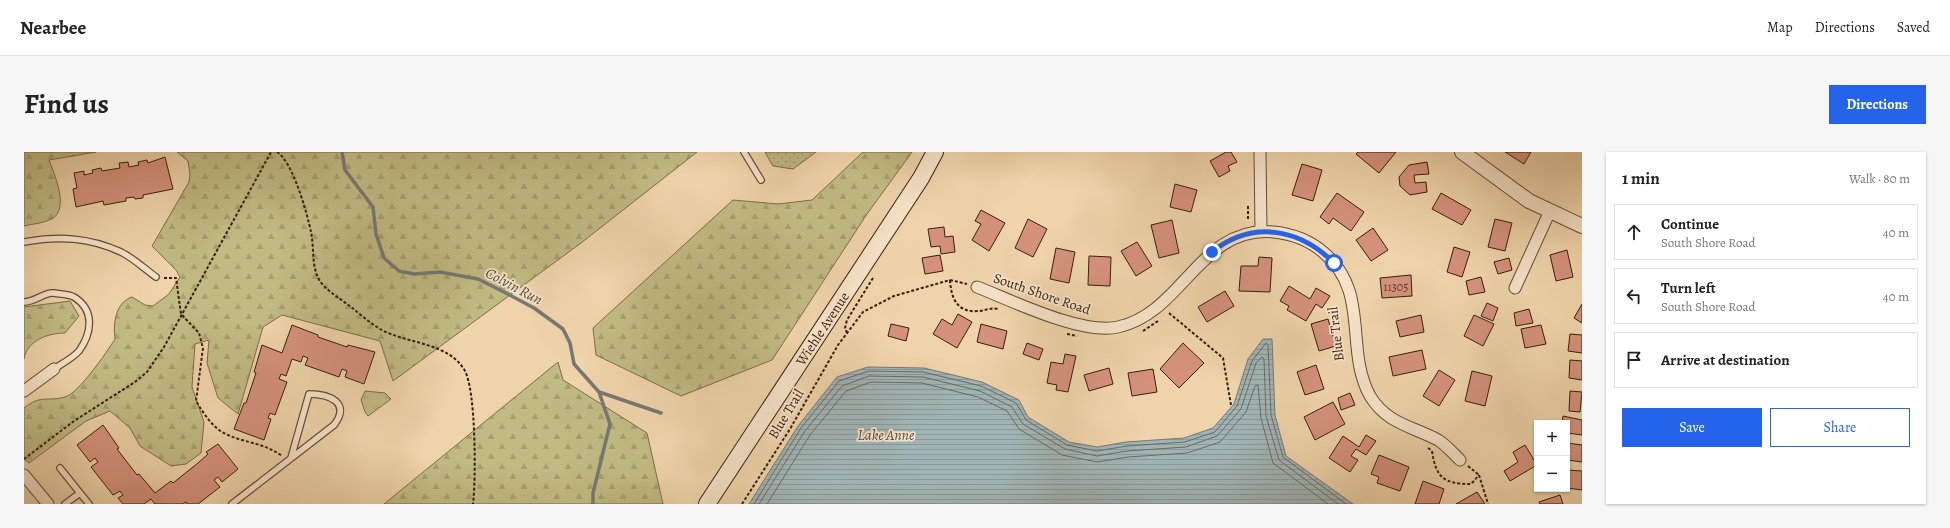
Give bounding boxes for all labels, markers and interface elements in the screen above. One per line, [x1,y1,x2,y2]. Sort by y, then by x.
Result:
text: Nearbee [20,15,86,41]
text: Map [1767,18,1793,37]
text: Directions [1815,18,1875,37]
text: Saved [1897,18,1930,37]
text: Find us [24,85,109,123]
button: Directions [1829,85,1926,124]
text: 1 min [1622,167,1660,190]
text: Walk · 80 m [1849,170,1910,187]
text: Continue [1661,214,1719,234]
icon: ahead [1623,221,1645,243]
text: 40 m [1883,224,1909,241]
text: South Shore Road [1661,234,1755,251]
route end [1203,243,1221,261]
route start [1325,254,1343,272]
water label: Colvin Run [482,263,546,309]
street label: South Shore Road [991,268,1094,320]
text: Turn left [1661,278,1716,298]
house number: 11305 [1384,279,1408,295]
icon: left [1623,285,1645,307]
street label: Wiehle Avenue [791,288,853,370]
text: 40 m [1883,288,1909,305]
text: South Shore Road [1661,298,1755,315]
street label: Blue Trail [1323,305,1349,362]
icon: arrive [1623,349,1645,371]
text: Arrive at destination [1661,350,1790,370]
street label: Blue Trail [764,385,809,442]
button: Save [1622,408,1762,447]
button: Share [1770,408,1910,447]
map controls [1534,420,1570,492]
button: + [1534,420,1570,456]
water label: Lake Anne [858,425,915,445]
button: − [1534,456,1570,492]

